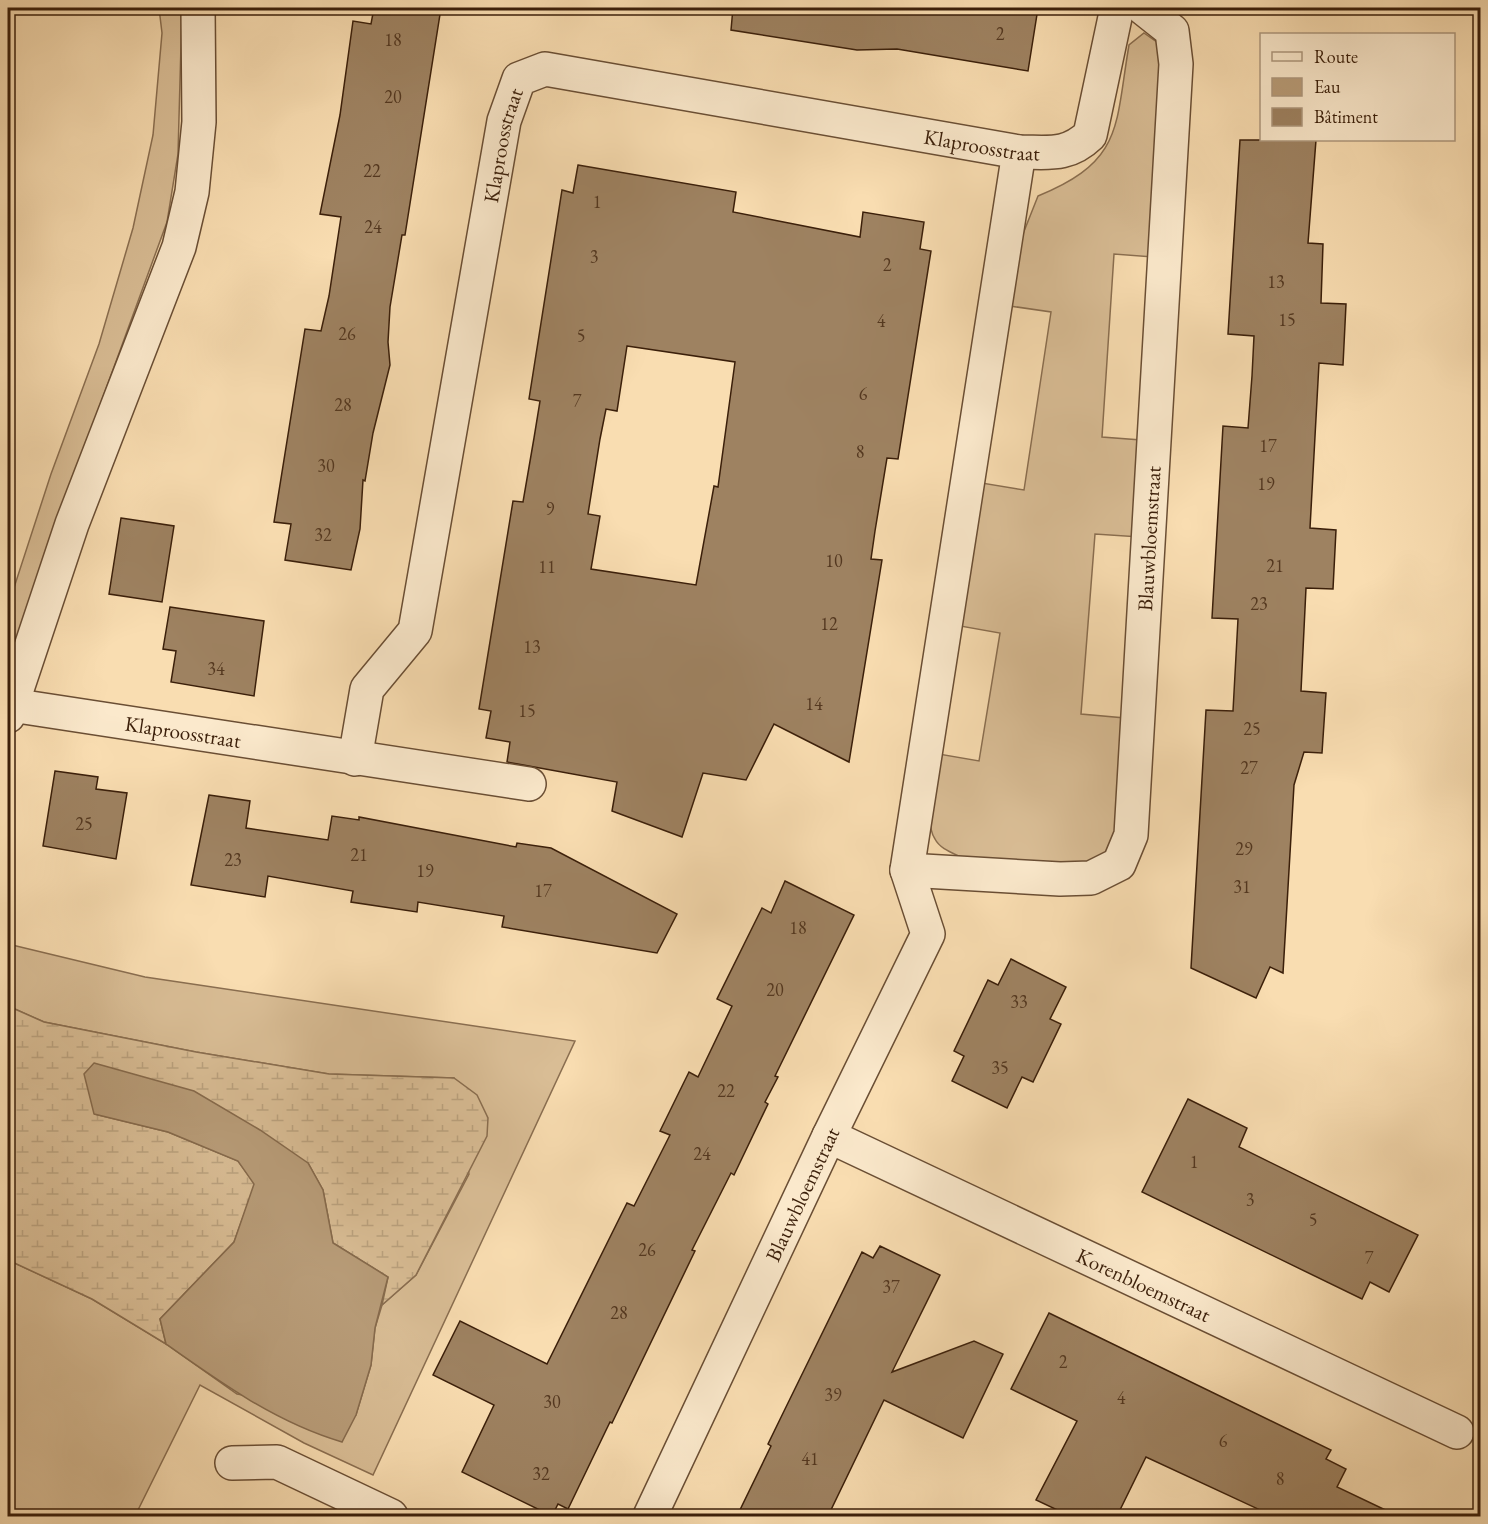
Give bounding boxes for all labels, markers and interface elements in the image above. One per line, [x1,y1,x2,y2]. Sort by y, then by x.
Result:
house number: 2 [996,22,1005,45]
house number: 18 [384,28,402,51]
legend [1260,33,1455,141]
text: Route [1314,45,1358,68]
text: Eau [1314,75,1341,98]
street label: Klaproosstraat [477,84,528,205]
house number: 20 [384,85,402,108]
text: Bâtiment [1314,105,1378,128]
street label: Klaproosstraat [922,122,1041,166]
house number: 22 [363,159,381,182]
house number: 1 [593,190,601,213]
house number: 24 [364,215,382,238]
house number: 3 [590,245,598,268]
house number: 2 [883,253,892,276]
house number: 13 [1267,270,1285,293]
house number: 15 [1278,308,1296,331]
house number: 4 [877,309,886,332]
house number: 26 [338,322,356,345]
house number: 5 [577,324,585,347]
house number: 6 [859,382,868,405]
house number: 7 [573,389,582,412]
house number: 28 [334,393,352,416]
house number: 17 [1259,434,1277,457]
house number: 8 [856,440,864,463]
house number: 30 [317,454,335,477]
street label: Blauwbloemstraat [1131,465,1166,612]
house number: 19 [1257,472,1275,495]
house number: 9 [546,497,555,520]
house number: 32 [314,523,332,546]
house number: 10 [825,549,843,572]
house number: 21 [1266,554,1284,577]
house number: 11 [538,555,556,578]
house number: 23 [1250,592,1268,615]
house number: 12 [820,612,838,635]
house number: 13 [523,635,541,658]
house number: 34 [207,657,225,680]
house number: 14 [805,692,823,715]
house number: 15 [518,699,536,722]
street label: Klaproosstraat [123,709,243,753]
house number: 25 [1243,717,1261,740]
house number: 27 [1240,756,1258,779]
house number: 25 [75,812,93,835]
house number: 29 [1235,837,1253,860]
house number: 21 [350,843,368,866]
house number: 23 [224,848,242,871]
house number: 19 [416,859,434,882]
house number: 31 [1233,875,1251,898]
house number: 17 [534,879,552,902]
house number: 18 [789,916,807,939]
house number: 20 [766,978,784,1001]
house number: 33 [1010,990,1028,1013]
house number: 35 [991,1056,1009,1079]
house number: 22 [717,1079,735,1102]
street label: Blauwbloemstraat [758,1122,845,1266]
house number: 24 [693,1142,711,1165]
house number: 1 [1190,1150,1198,1173]
house number: 3 [1246,1188,1254,1211]
house number: 5 [1309,1208,1317,1231]
house number: 26 [638,1238,656,1261]
street label: Korenbloemstraat [1072,1241,1216,1328]
house number: 7 [1365,1246,1374,1269]
house number: 37 [882,1275,900,1298]
house number: 28 [610,1301,628,1324]
house number: 2 [1059,1350,1068,1373]
house number: 39 [824,1383,842,1406]
house number: 4 [1117,1386,1126,1409]
house number: 30 [543,1390,561,1413]
house number: 6 [1219,1429,1228,1452]
house number: 41 [801,1447,819,1470]
house number: 32 [532,1462,550,1485]
house number: 8 [1276,1467,1284,1490]

